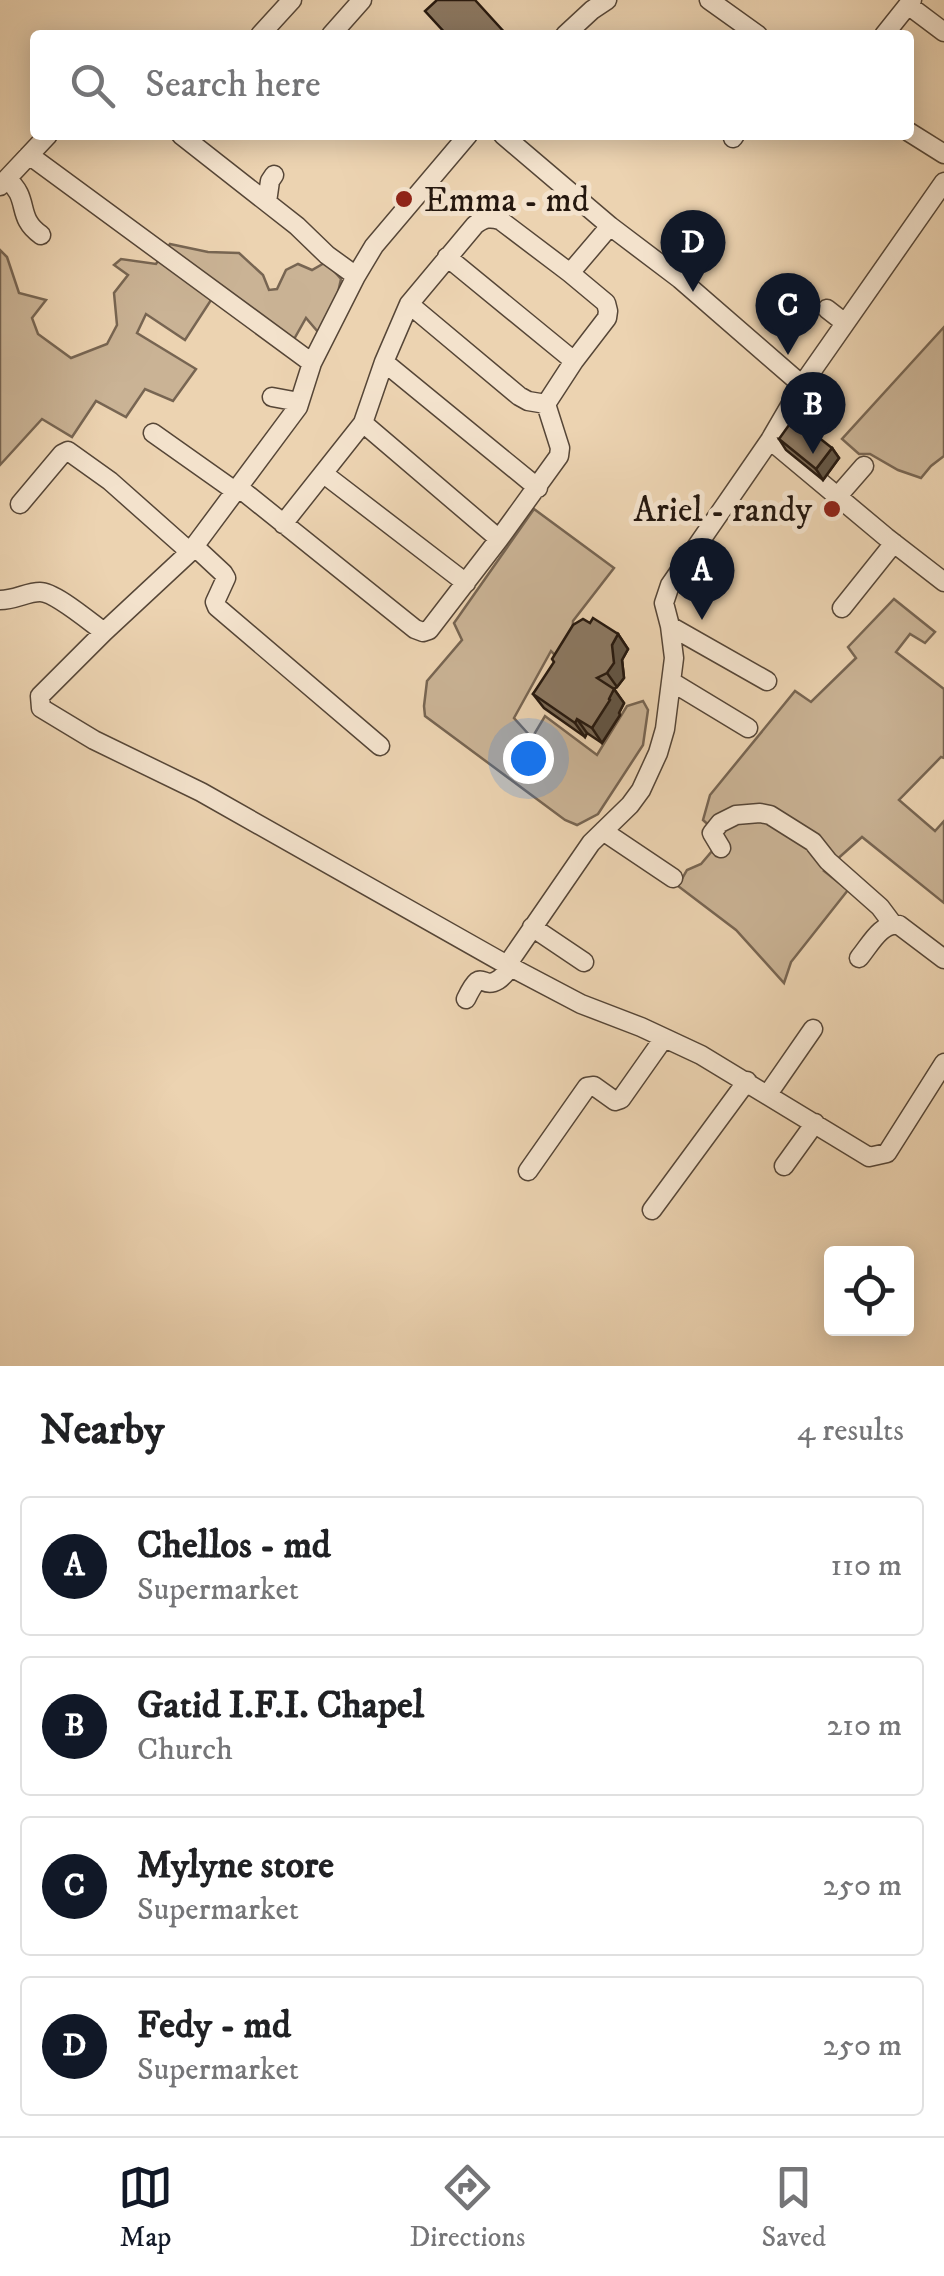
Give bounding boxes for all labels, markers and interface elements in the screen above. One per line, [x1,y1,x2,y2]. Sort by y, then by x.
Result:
search box [30,30,914,140]
icon: search [65,58,120,113]
text: Search here [145,61,321,109]
place label: Emma - md [424,179,590,223]
marker: Emma - md [393,188,415,210]
pin: D [660,210,726,292]
pin: C [756,272,820,355]
pin: B [780,372,846,454]
place label: Ariel - randy [634,489,812,533]
marker: Ariel - randy [821,498,843,520]
pin: A [670,538,734,620]
your location [503,733,554,784]
map controls [824,1246,914,1336]
button: locate [824,1246,914,1336]
text: Nearby [40,1405,164,1457]
text: 4 results [797,1411,904,1451]
text: Chellos - md [137,1522,331,1570]
text: A [64,1546,85,1586]
text: 110 m [830,1546,902,1586]
text: Supermarket [137,1570,299,1610]
text: Gatid I.F.I. Chapel [137,1682,424,1730]
text: B [64,1706,85,1746]
text: 210 m [827,1706,902,1746]
text: Church [137,1730,233,1770]
text: Mylyne store [137,1842,334,1890]
text: C [64,1866,85,1906]
text: 250 m [822,1866,902,1906]
text: Supermarket [137,1890,299,1930]
text: Fedy - md [137,2002,291,2050]
text: D [63,2026,86,2066]
text: 250 m [822,2026,902,2066]
text: Supermarket [137,2050,299,2090]
tab: Map [118,2160,173,2255]
tab: Directions [409,2160,525,2255]
tab: Saved [762,2160,826,2255]

